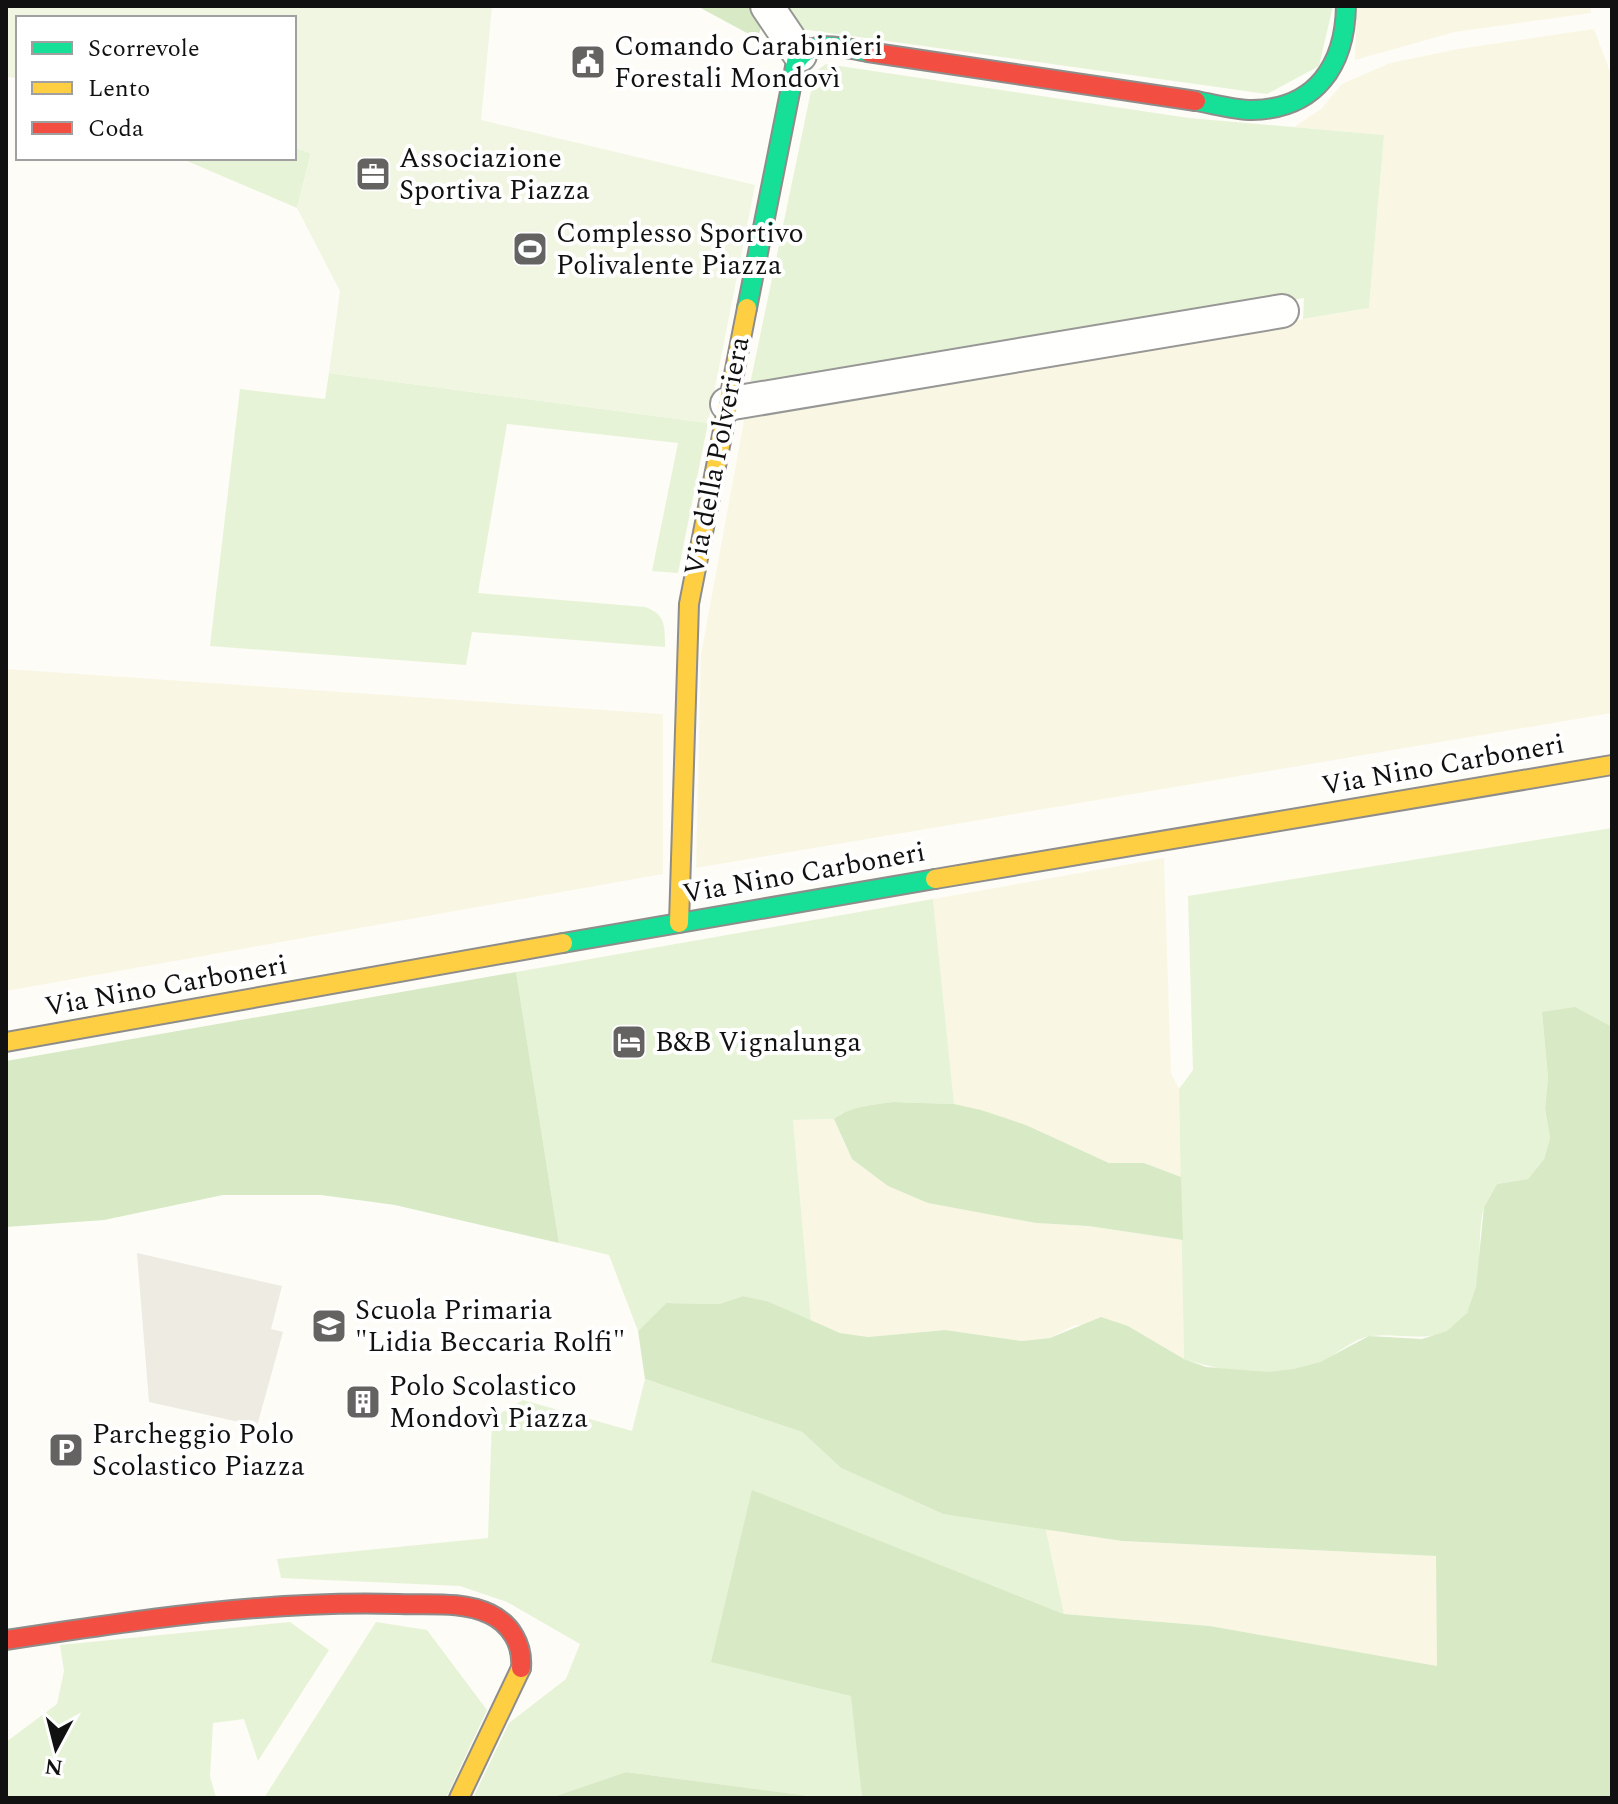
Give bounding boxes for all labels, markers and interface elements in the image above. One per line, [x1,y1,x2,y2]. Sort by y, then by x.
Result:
legend [16,16,296,160]
place label: Comando Carabinieri Forestali Mondovì [614,25,883,100]
text: Scorrevole [88,31,200,67]
public building icon: Comando Carabinieri Forestali Mondovì [569,43,607,81]
text: Lento [88,71,150,107]
text: Coda [88,111,144,147]
place label: Associazione Sportiva Piazza [399,137,590,212]
office icon: Associazione Sportiva Piazza [354,155,392,193]
place label: Complesso Sportivo Polivalente Piazza [556,212,804,287]
sports icon: Complesso Sportivo Polivalente Piazza [511,230,549,268]
street label: Via della Polveriera [673,332,761,579]
street label: Via Nino Carboneri [1318,723,1568,807]
street label: Via Nino Carboneri [679,831,929,915]
street label: Via Nino Carboneri [41,944,291,1028]
place label: B&B Vignalunga [655,1021,862,1064]
hotel icon: B&B Vignalunga [610,1023,648,1061]
place label: Scuola Primaria "Lidia Beccaria Rolfi" [355,1289,625,1364]
school or university icon: Scuola Primaria "Lidia Beccaria Rolfi" [310,1307,348,1345]
place label: Polo Scolastico Mondovì Piazza [389,1365,588,1440]
building icon: Polo Scolastico Mondovì Piazza [344,1383,382,1421]
place label: Parcheggio Polo Scolastico Piazza [92,1413,305,1488]
parking icon: Parcheggio Polo Scolastico Piazza [47,1431,85,1469]
north arrow [16,1708,96,1788]
text: N [43,1749,65,1784]

